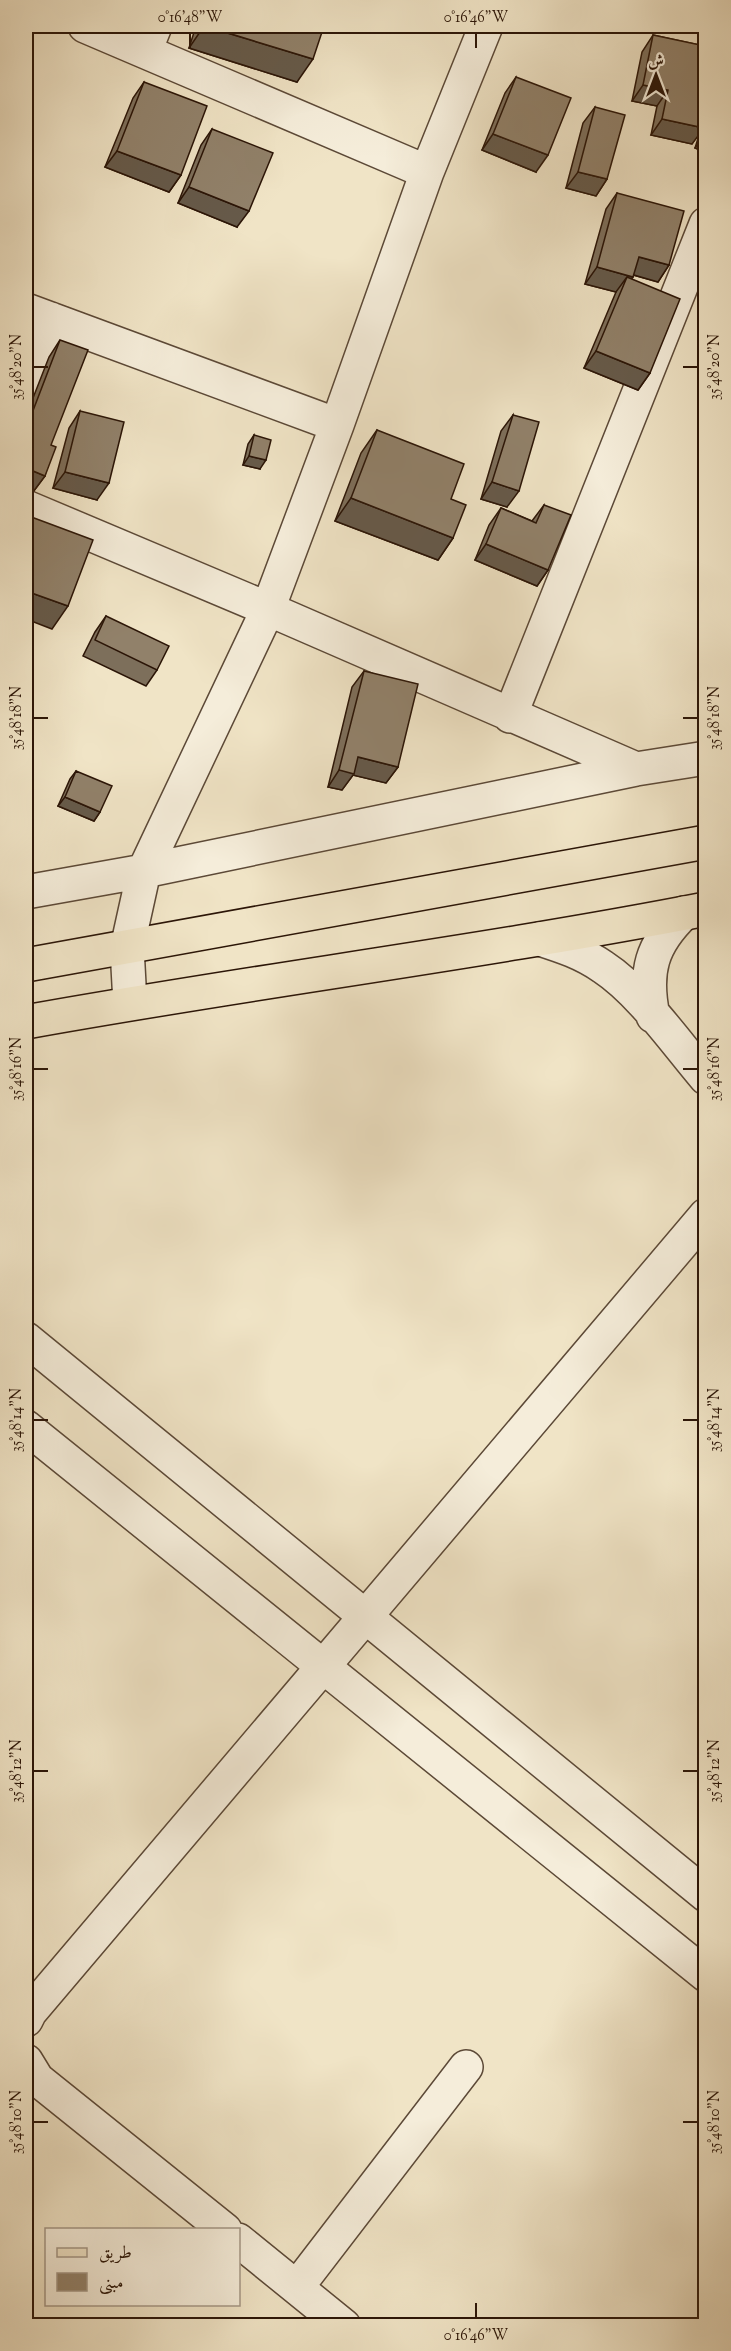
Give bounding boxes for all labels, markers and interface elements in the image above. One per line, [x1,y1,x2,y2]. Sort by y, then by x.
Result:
text: 0°16'48"W [158,8,223,29]
text: 0°16'46"W [444,8,509,29]
north arrow [626,45,686,105]
text: ش [648,51,664,74]
text: 35°48'20"N [7,334,28,400]
text: 35°48'20"N [705,334,726,400]
text: 35°48'18"N [7,686,28,750]
text: 35°48'18"N [705,686,726,750]
text: 35°48'16"N [7,1037,28,1101]
text: 35°48'16"N [705,1037,726,1101]
text: 35°48'14"N [7,1388,28,1452]
text: 35°48'14"N [705,1388,726,1452]
text: 35°48'12"N [7,1739,28,1803]
text: 35°48'12"N [705,1739,726,1803]
text: 35°48'10"N [7,2090,28,2154]
text: 35°48'10"N [705,2090,726,2154]
legend [45,2228,240,2306]
text: طريق [99,2241,132,2267]
text: مبنى [99,2271,124,2297]
text: 0°16'46"W [444,2326,509,2347]

